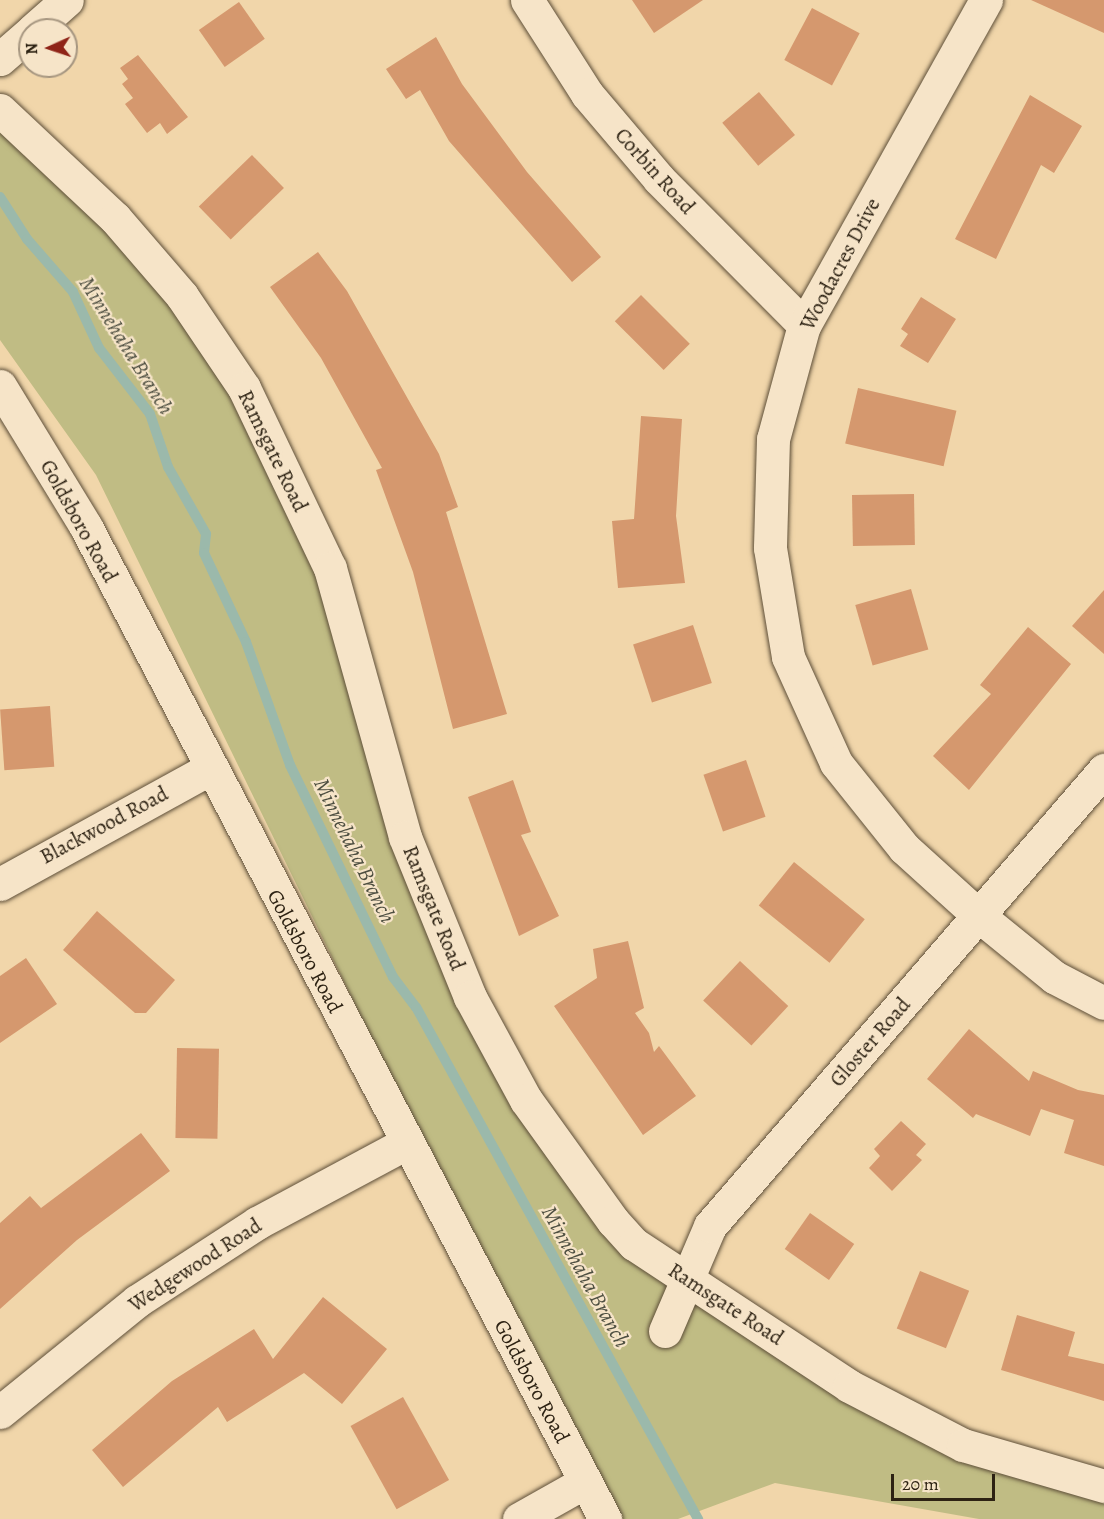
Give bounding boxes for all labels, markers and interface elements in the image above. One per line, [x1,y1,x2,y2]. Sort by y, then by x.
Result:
north arrow [18,18,78,78]
text: N [21,42,43,55]
street label: Corbin Road [610,123,700,219]
street label: Woodacres Drive [795,194,885,334]
water label: Minnehaha Branch [73,272,179,420]
street label: Ramsgate Road [233,386,313,516]
street label: Goldsboro Road [35,455,123,587]
water label: Minnehaha Branch [308,774,400,928]
street label: Blackwood Road [36,781,172,869]
street label: Ramsgate Road [398,842,470,974]
street label: Goldsboro Road [262,885,348,1017]
street label: Gloster Road [824,992,916,1092]
water label: Minnehaha Branch [535,1202,635,1352]
street label: Wedgewood Road [124,1213,266,1317]
street label: Ramsgate Road [664,1257,788,1351]
street label: Goldsboro Road [489,1315,575,1447]
scale bar [894,1462,998,1500]
text: 20 m [902,1472,939,1496]

